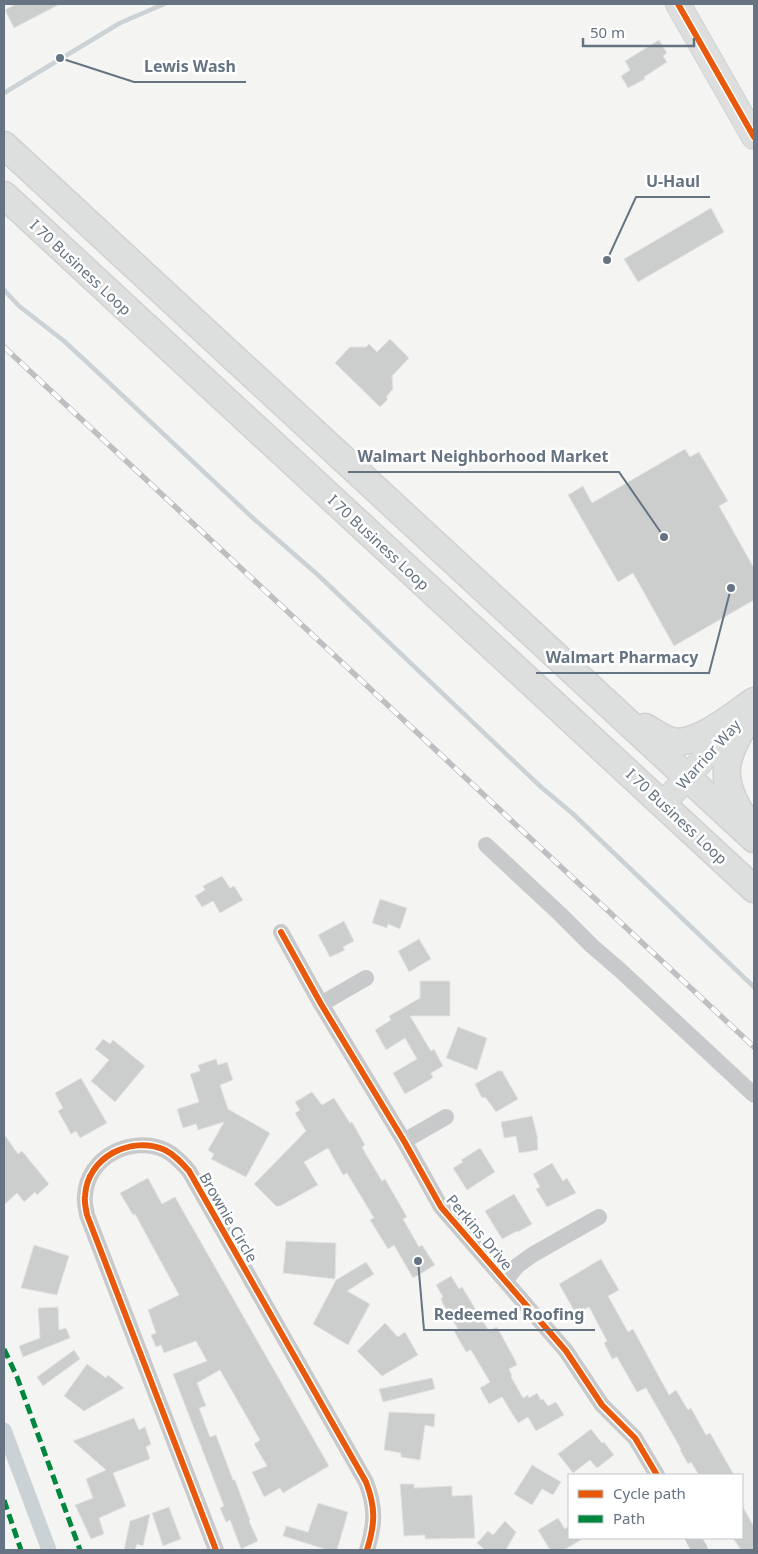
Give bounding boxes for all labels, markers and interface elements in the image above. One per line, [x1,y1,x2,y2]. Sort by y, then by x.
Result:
scale bar [583,15,694,47]
text: 50 m [590,22,625,42]
callout: Lewis Wash [134,51,246,82]
text: Lewis Wash [144,55,236,77]
callout: U-Haul [636,166,710,197]
text: U-Haul [646,170,700,192]
street label: I 70 Business Loop [26,215,136,319]
callout: Walmart Neighborhood Market [348,441,619,472]
text: Walmart Neighborhood Market [358,445,609,467]
street label: I 70 Business Loop [324,490,434,594]
callout: Walmart Pharmacy [536,642,709,673]
text: Walmart Pharmacy [546,646,699,668]
street label: Warrior Way [671,715,745,793]
street label: I 70 Business Loop [622,764,732,868]
street label: Brownie Circle [195,1168,263,1266]
street label: Perkins Drive [442,1190,518,1274]
callout: Redeemed Roofing [424,1299,595,1330]
text: Redeemed Roofing [434,1303,584,1325]
legend [568,1474,743,1539]
text: Cycle path [613,1483,686,1503]
text: Path [613,1508,645,1528]

